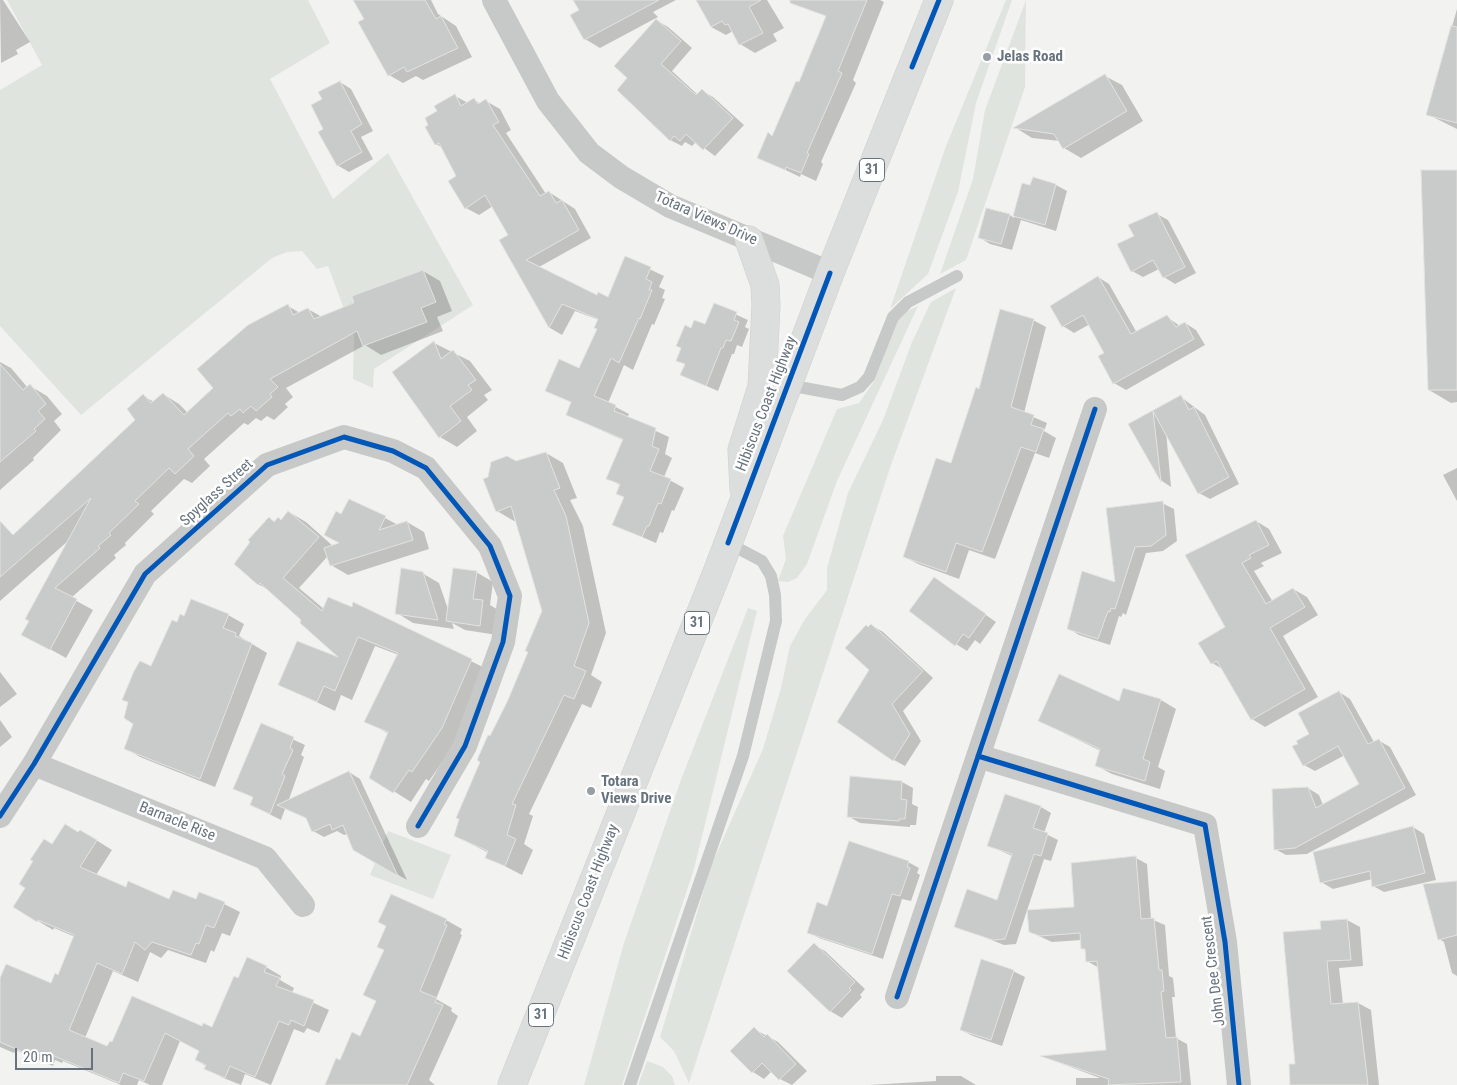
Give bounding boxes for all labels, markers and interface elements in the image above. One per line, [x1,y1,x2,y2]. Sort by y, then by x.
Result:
place label: Jelas Road [997,48,1063,66]
marker: Jelas Road [981,51,993,63]
road number: 31 [860,158,884,182]
street label: Totara Views Drive [652,188,760,250]
street label: Hibiscus Coast Highway [733,334,801,474]
street label: Spyglass Street [177,456,257,530]
road number: 31 [684,612,710,634]
place label: Totara Views Drive [601,773,671,808]
marker: Totara Views Drive [585,785,597,797]
street label: Barnacle Rise [136,799,218,845]
street label: Hibiscus Coast Highway [555,822,623,962]
street label: John Dee Crescent [1198,915,1230,1027]
road number: 31 [528,1004,554,1026]
scale bar [18,1038,95,1070]
text: 20 m [23,1048,53,1066]

